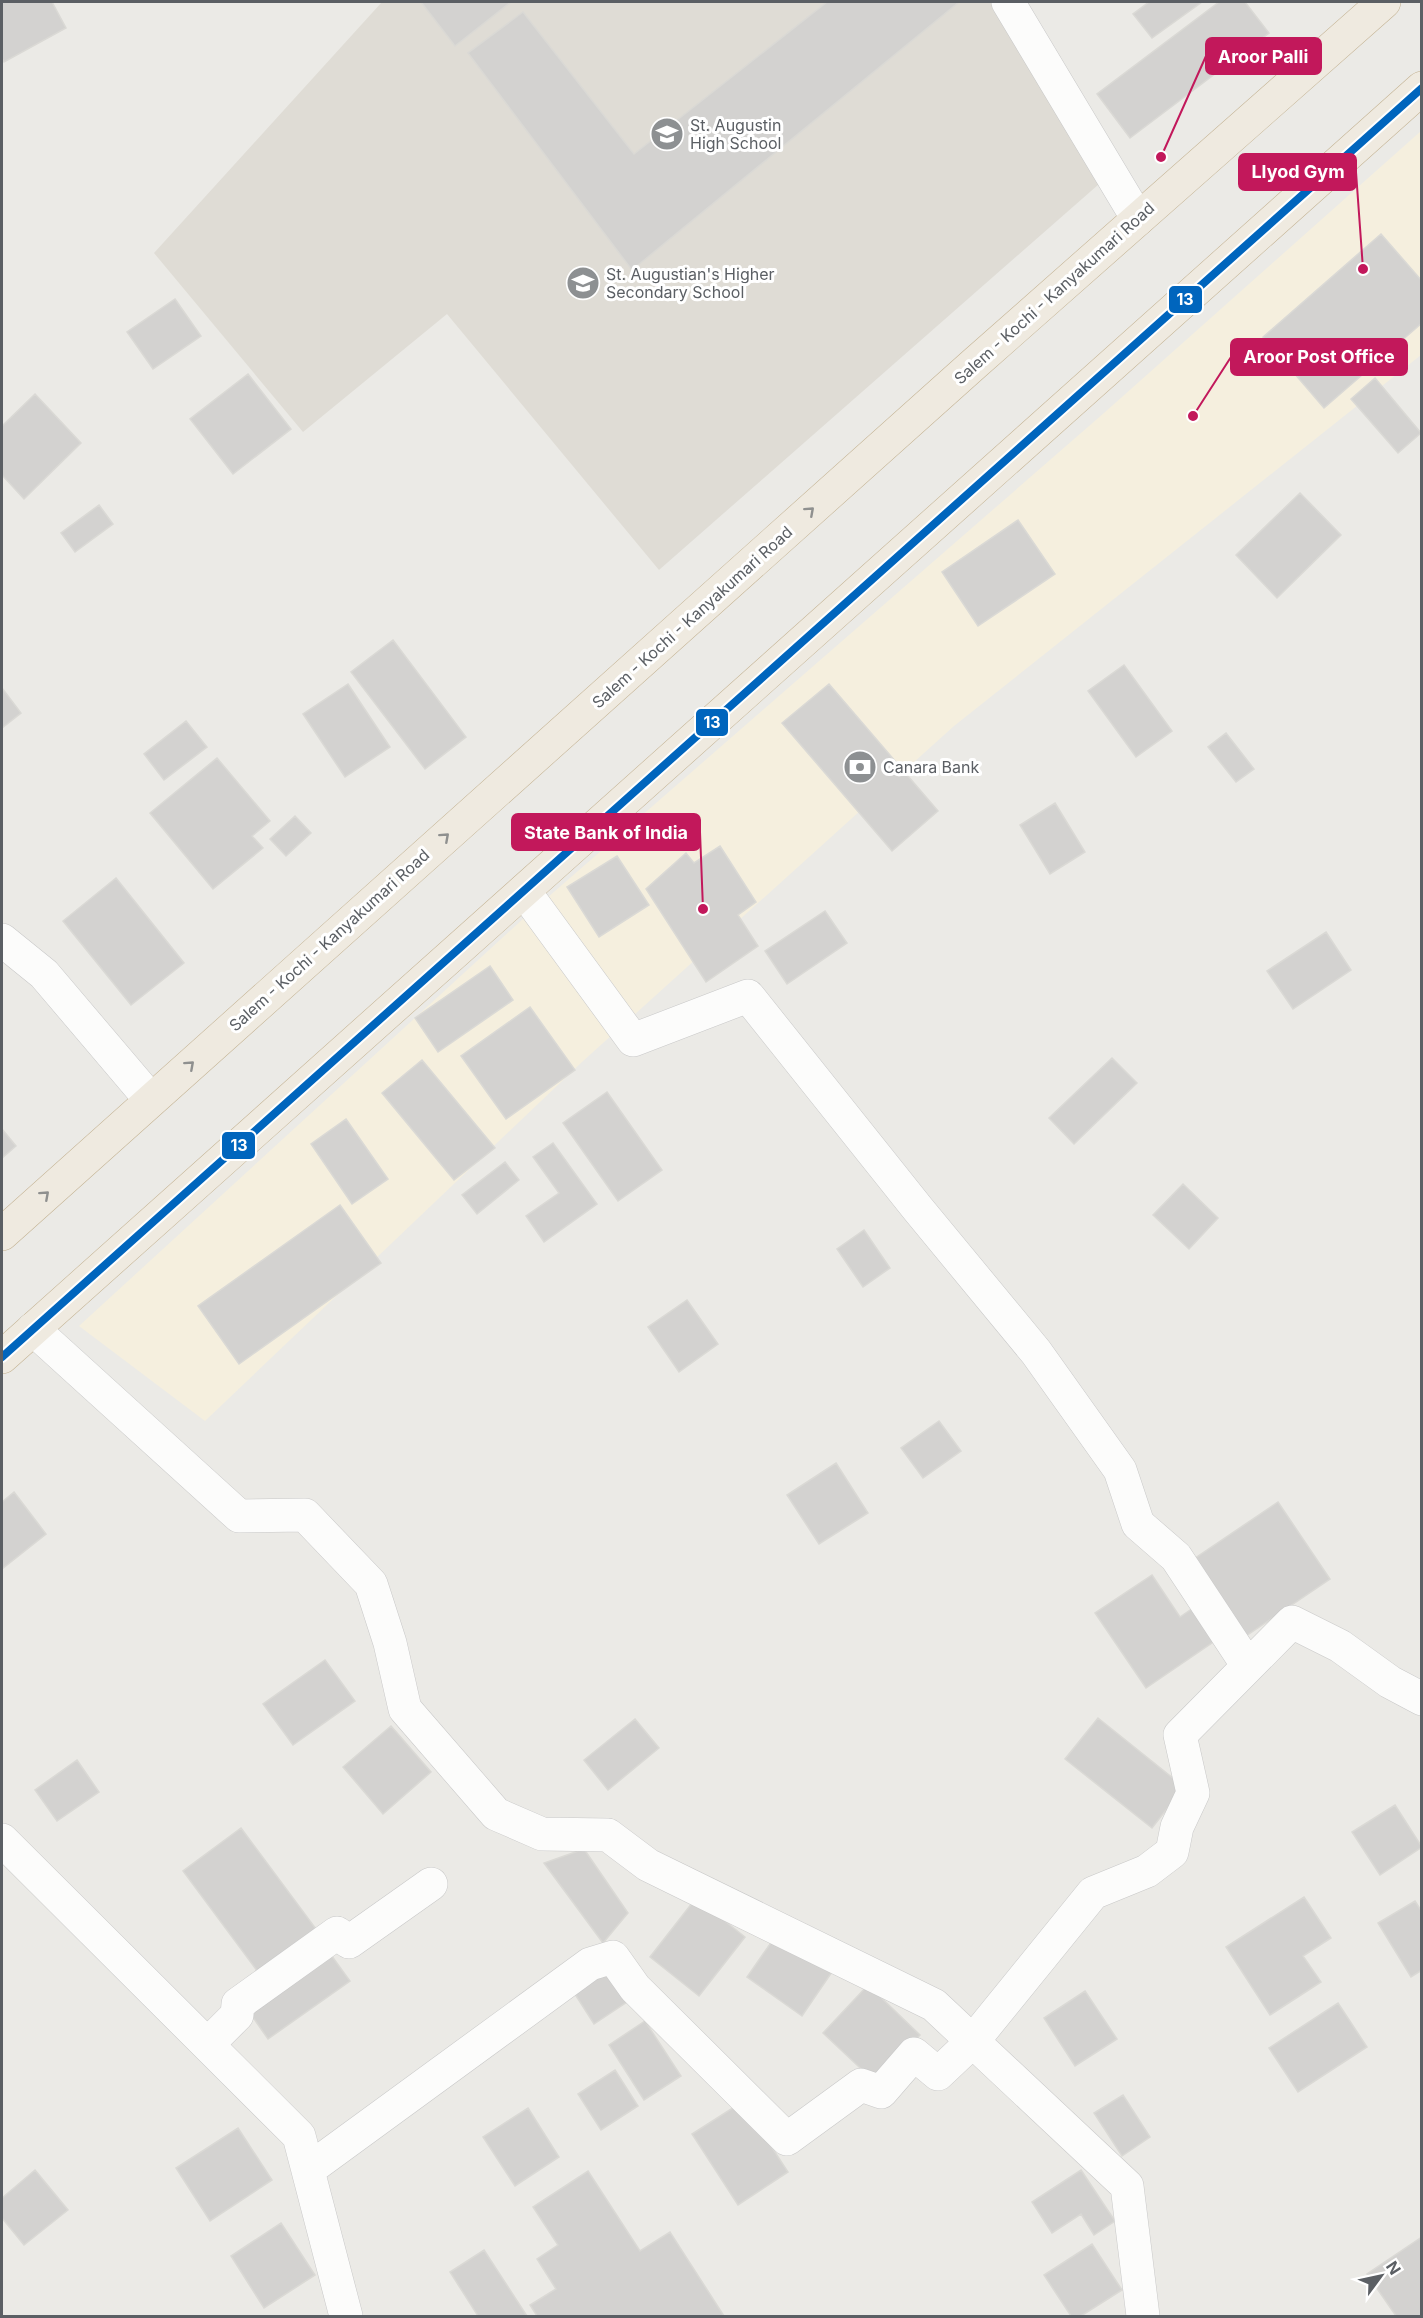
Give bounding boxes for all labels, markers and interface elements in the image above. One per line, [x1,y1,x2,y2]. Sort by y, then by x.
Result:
callout: Aroor Palli [1206,38,1321,74]
text: Aroor Palli [1218,46,1308,67]
place label: St. Augustin High School [690,115,781,153]
school or university icon: St. Augustin High School [649,116,685,152]
callout: Llyod Gym [1239,154,1356,190]
text: Llyod Gym [1251,161,1345,182]
street label: Salem - Kochi - Kanyakumari Road [950,198,1158,388]
place label: St. Augustian's Higher Secondary School [606,264,775,302]
school or university icon: St. Augustian's Higher Secondary School [565,265,601,301]
line badge: 13 [1168,285,1203,314]
text: 13 [1176,289,1194,309]
callout: Aroor Post Office [1231,339,1407,375]
text: Aroor Post Office [1243,346,1395,367]
one-way arrow [803,507,814,518]
street label: Salem - Kochi - Kanyakumari Road [588,522,796,712]
line badge: 13 [695,708,729,737]
text: 13 [703,712,721,732]
bank icon: Canara Bank [842,749,878,785]
place label: Canara Bank [883,757,980,777]
callout: State Bank of India [512,814,700,850]
text: State Bank of India [524,822,688,843]
one-way arrow [439,833,449,844]
street label: Salem - Kochi - Kanyakumari Road [225,845,433,1035]
one-way arrow [184,1061,194,1072]
line badge: 13 [221,1131,256,1160]
text: 13 [230,1135,248,1155]
one-way arrow [38,1191,49,1202]
north arrow [1351,2246,1411,2306]
text: N [1382,2257,1405,2278]

